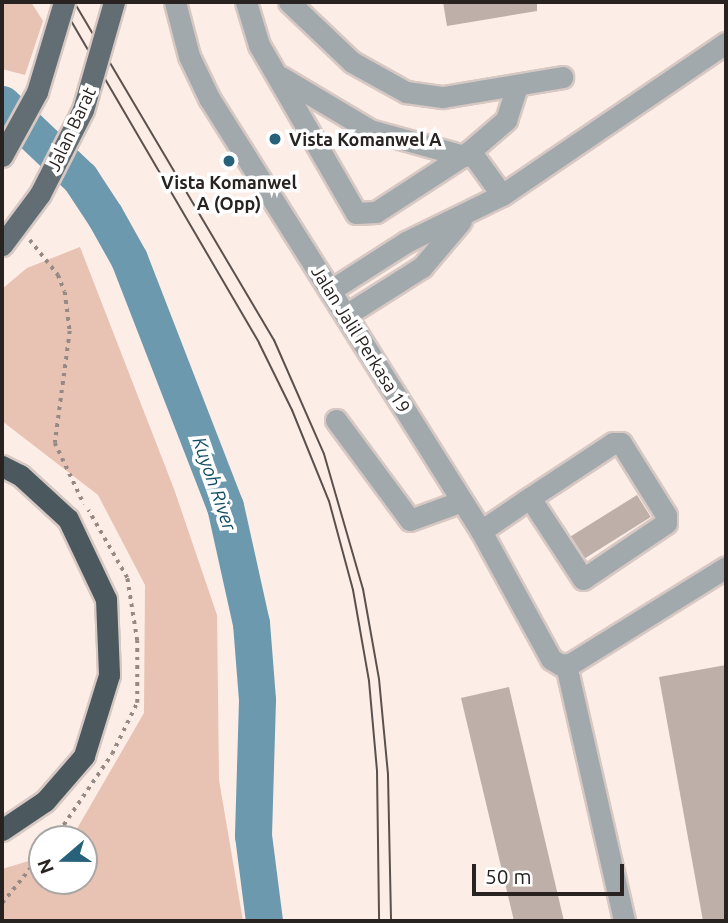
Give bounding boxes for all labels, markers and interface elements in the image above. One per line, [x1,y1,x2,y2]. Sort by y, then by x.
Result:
street label: Jalan Barat [42,84,100,174]
place label: Vista Komanwel A [289,128,442,150]
marker: Vista Komanwel A [267,131,283,147]
marker: Vista Komanwel A (Opp) [221,153,237,169]
place label: Vista Komanwel A (Opp) [161,172,297,214]
street label: Jalan Jalil Perkasa 19 [307,261,415,417]
water label: Kuyoh River [187,434,241,534]
north arrow [28,825,98,895]
scale bar [476,850,628,894]
text: N [32,856,58,877]
text: 50 m [485,864,532,888]

